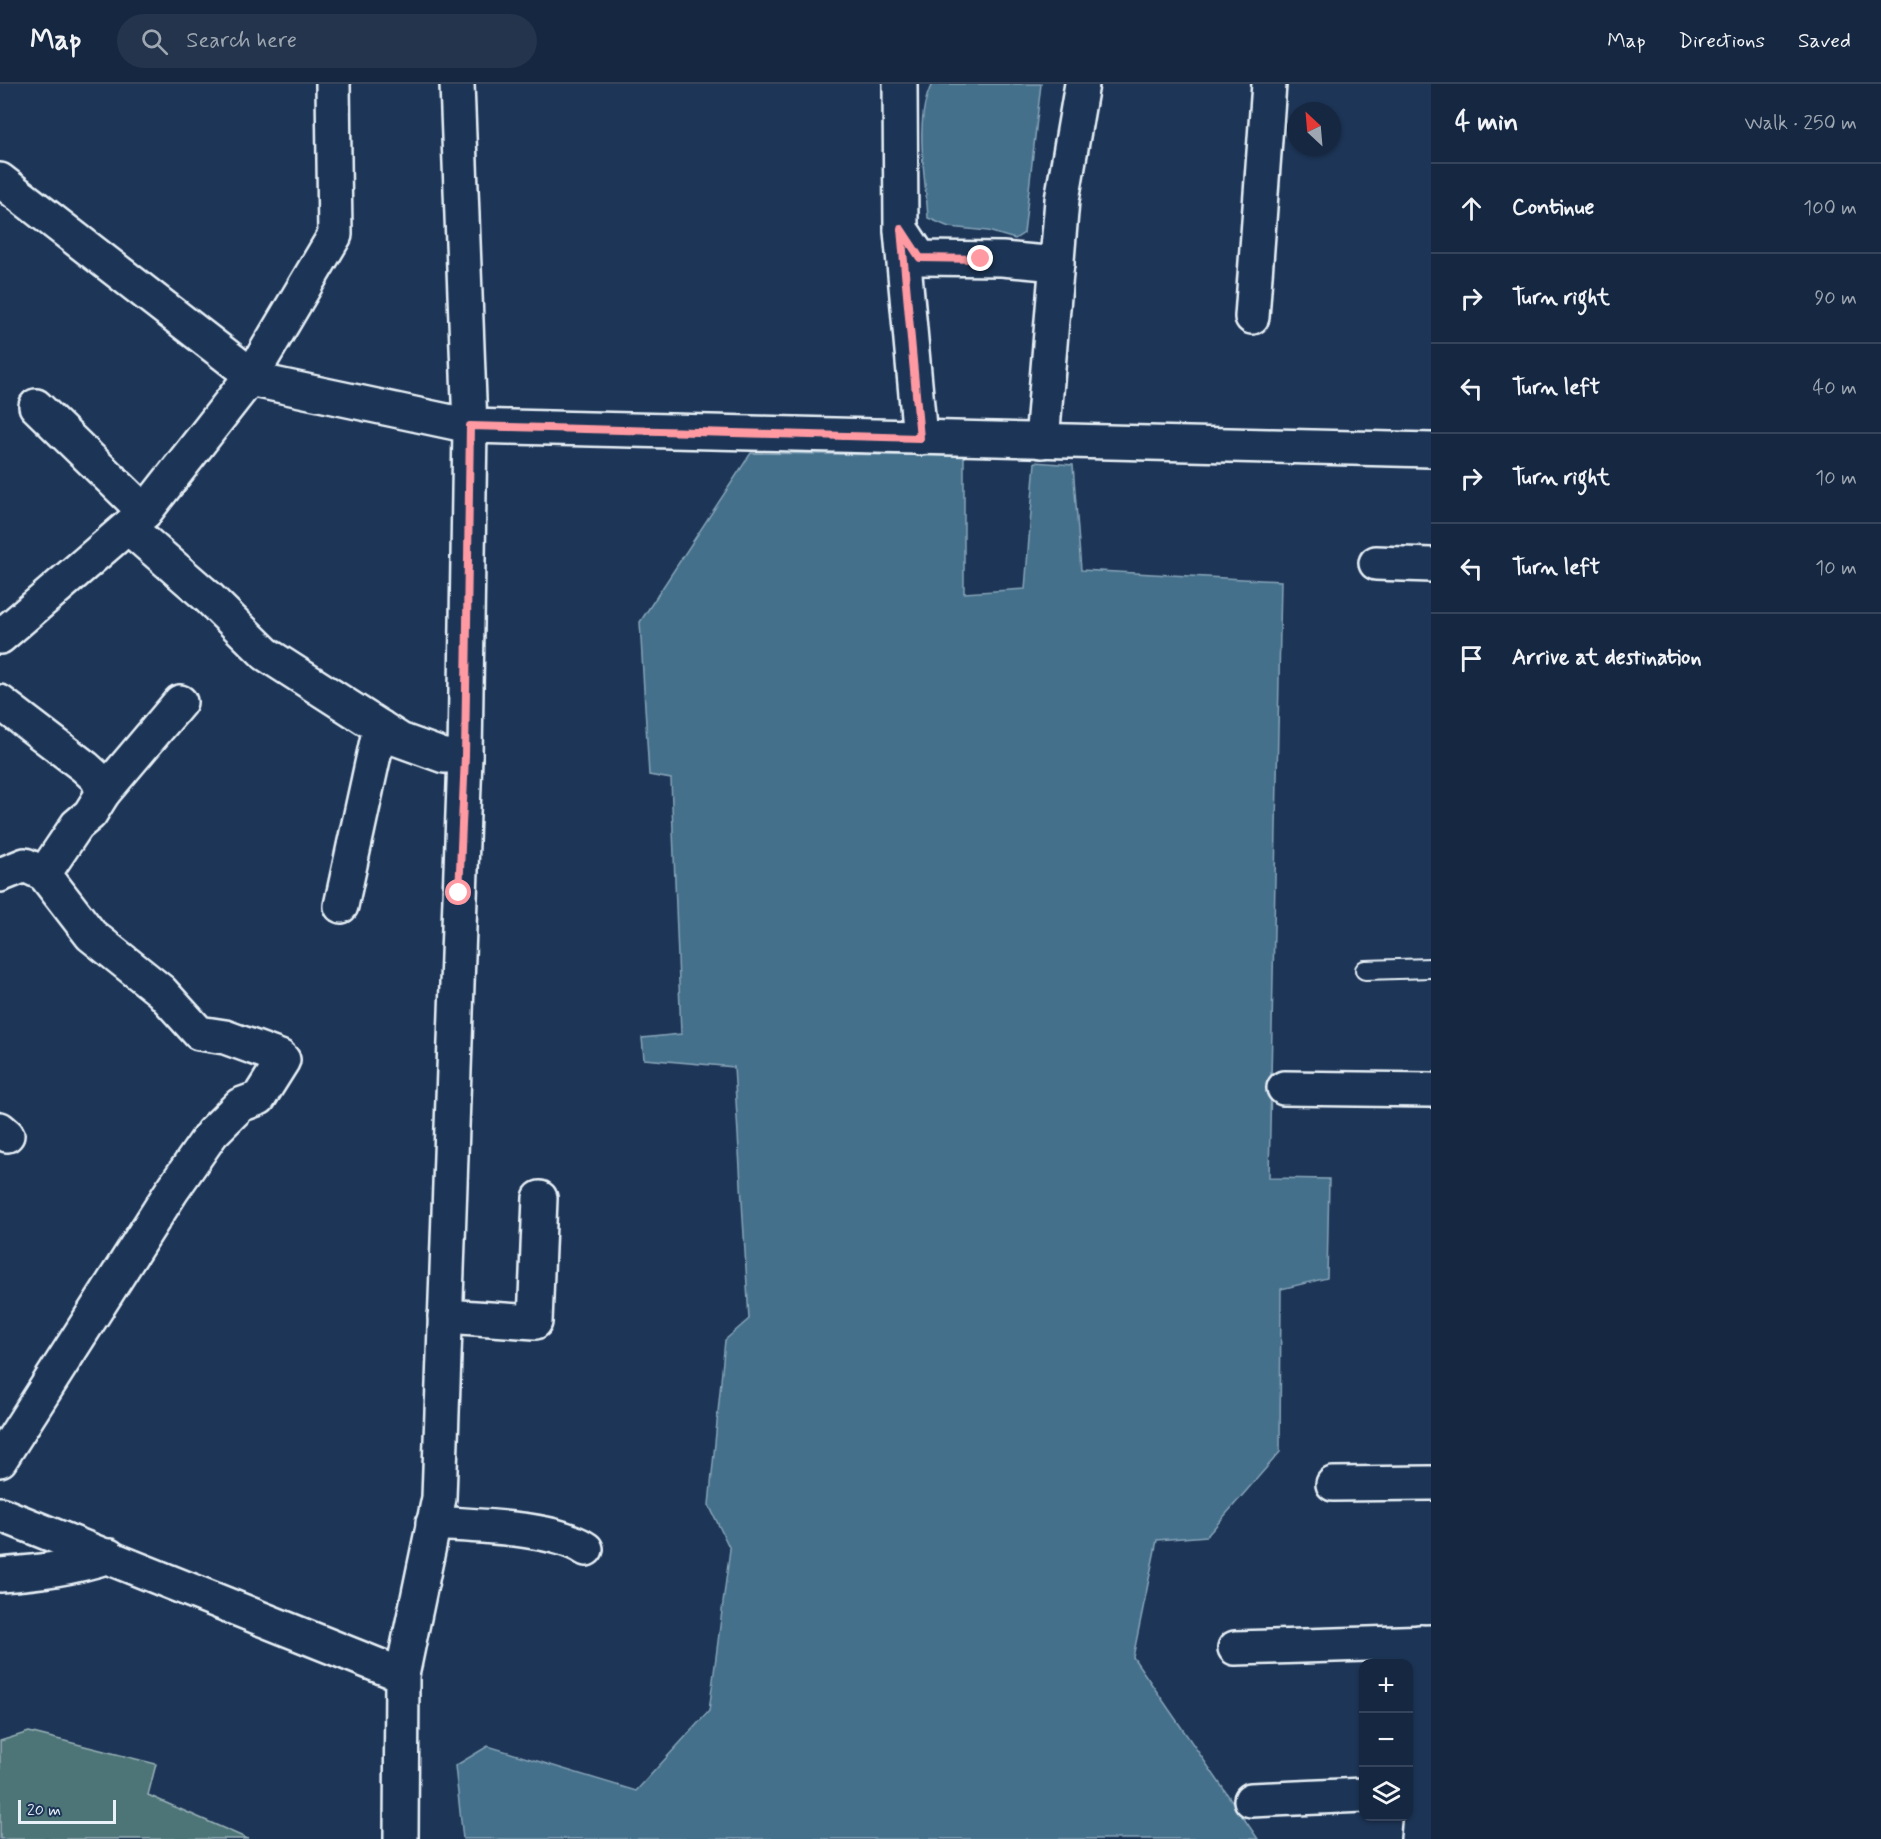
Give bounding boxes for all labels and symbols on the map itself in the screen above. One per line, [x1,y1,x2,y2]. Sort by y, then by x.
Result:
north arrow [1287,102,1341,156]
route end [967,245,993,271]
route start [445,879,471,905]
scale bar [18,1797,116,1824]

